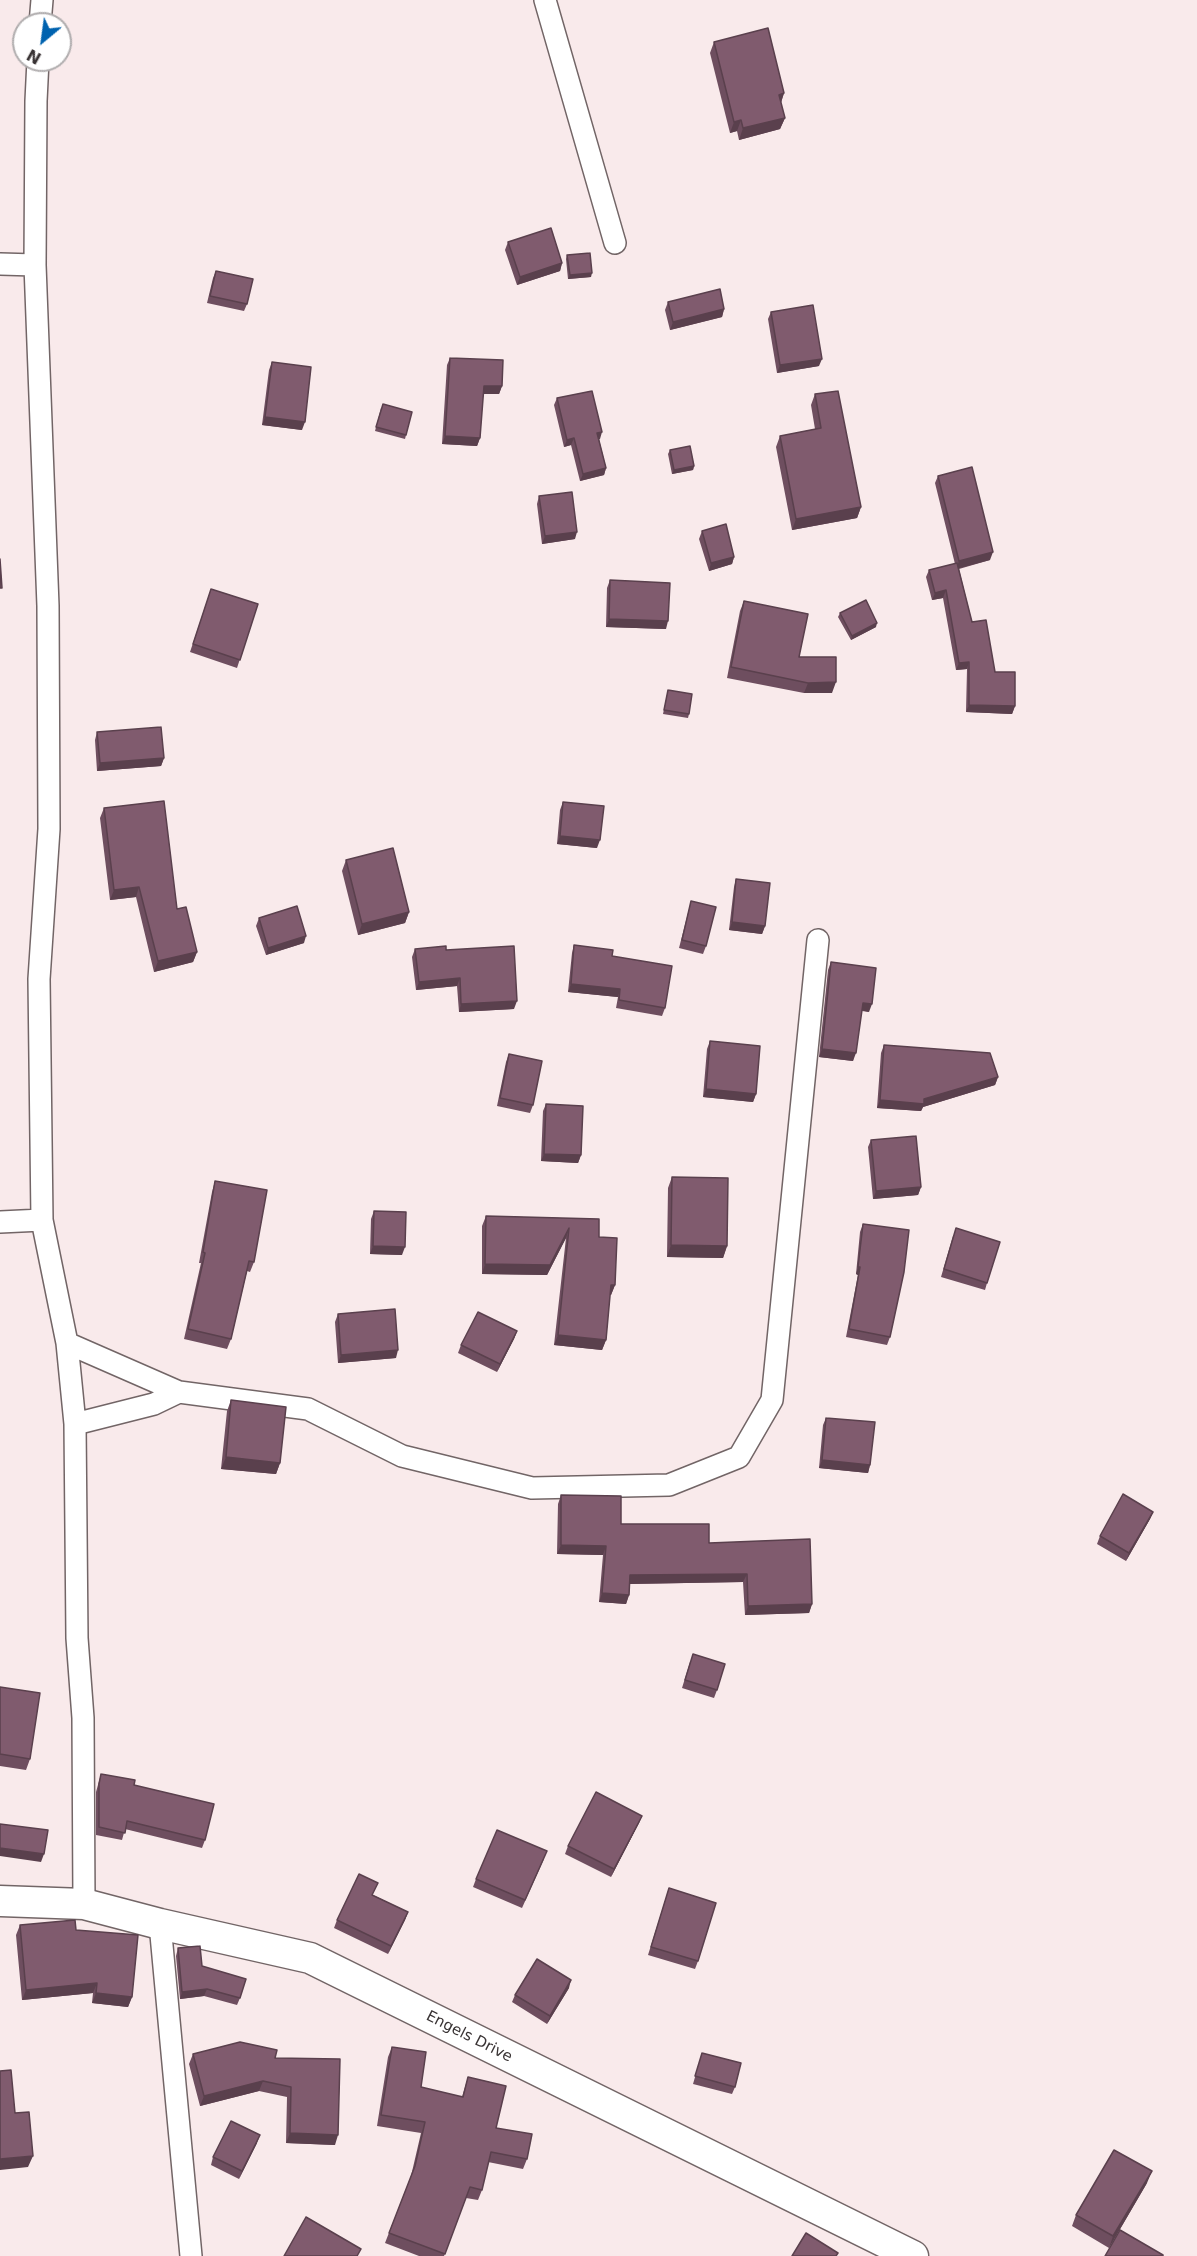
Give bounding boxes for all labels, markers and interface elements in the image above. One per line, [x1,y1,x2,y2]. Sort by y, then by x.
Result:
north arrow [12,12,72,72]
text: N [24,45,44,68]
street label: Engels Drive [423,2008,515,2066]

